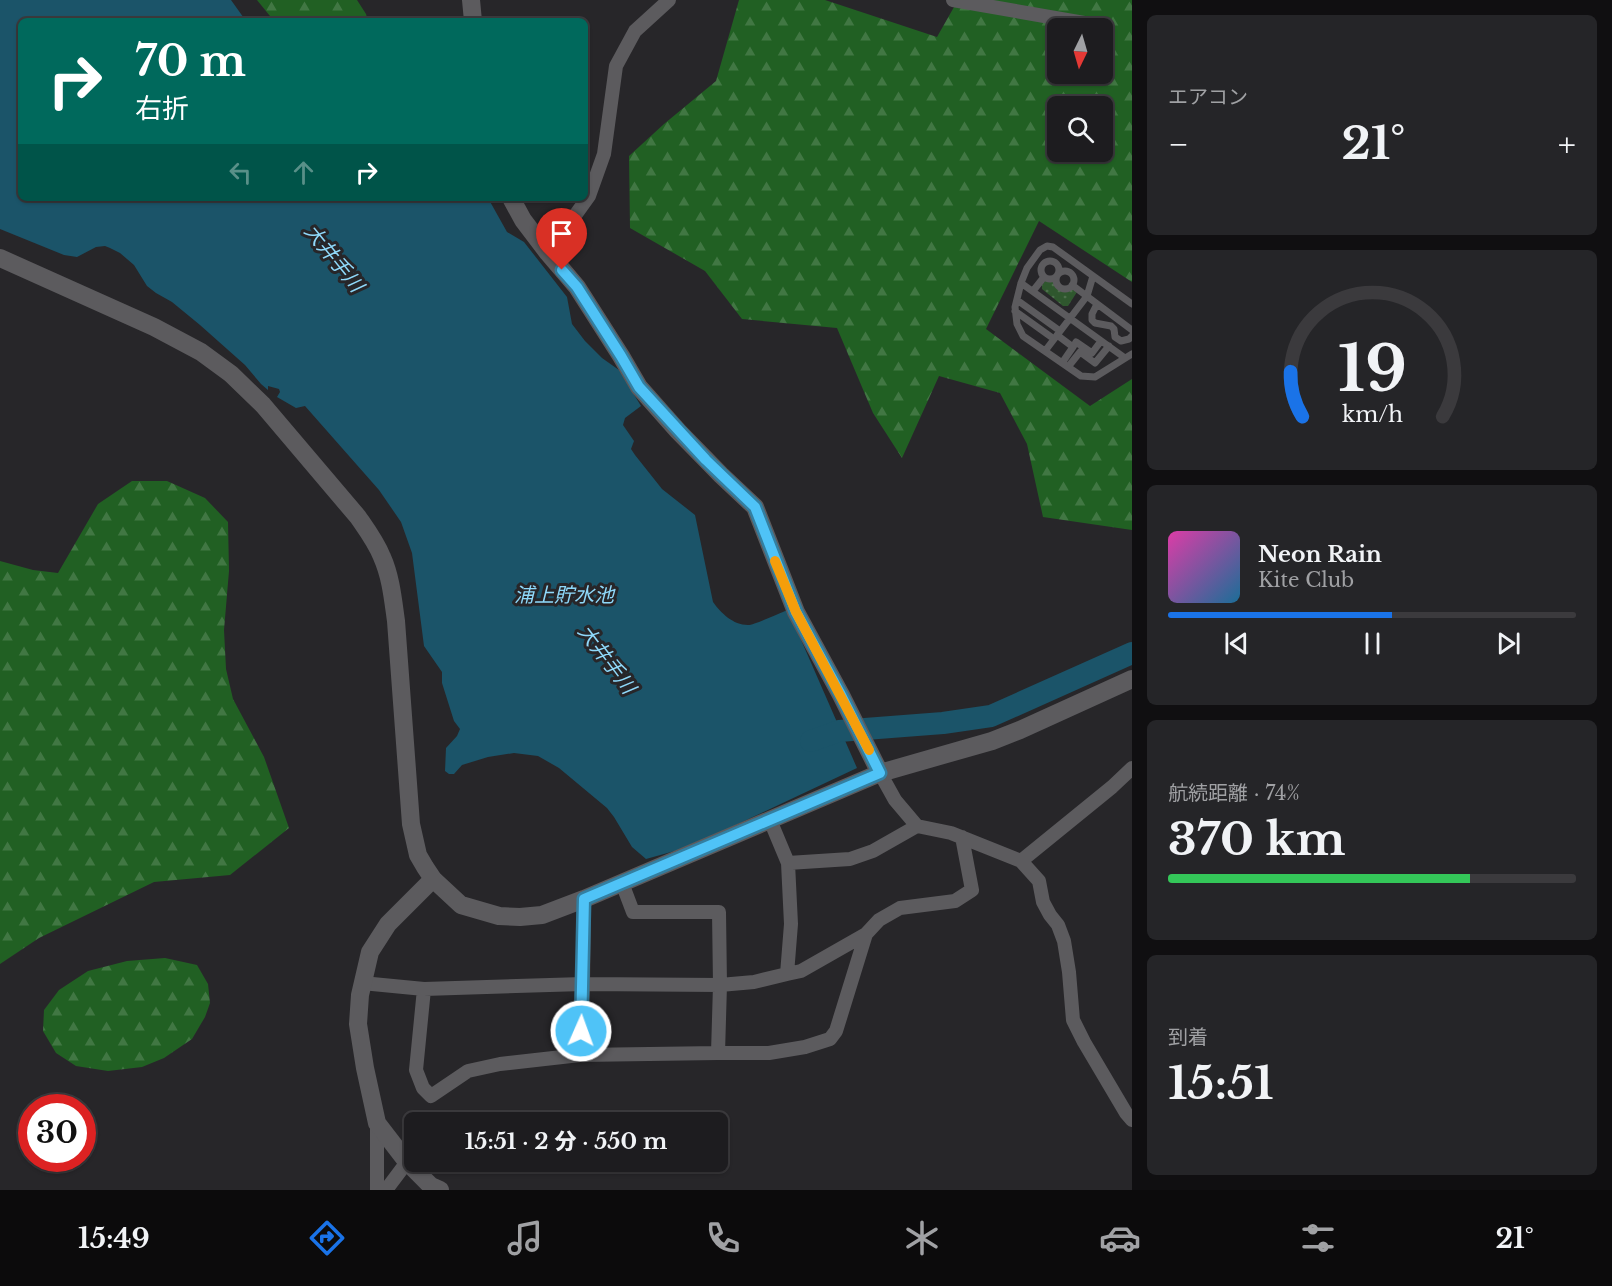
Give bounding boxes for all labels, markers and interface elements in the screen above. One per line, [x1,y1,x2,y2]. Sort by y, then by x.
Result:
north arrow [1047,18,1113,84]
map controls [1047,18,1113,162]
text: 70 m [135,35,246,87]
icon: right [36,42,114,120]
text: エアコン [1168,85,1248,109]
text: 右折 [135,92,189,125]
button: search [1047,96,1113,162]
text: 21° [1341,115,1405,171]
text: − [1168,124,1189,165]
text: + [1558,124,1576,165]
icon: left [224,156,257,189]
icon: ahead [287,156,320,189]
icon: right [350,156,383,189]
pin [536,208,587,270]
icon: arrive [545,217,578,250]
water label: 大井手川 [300,219,370,298]
text: 19 [1337,330,1407,408]
text: km/h [1342,401,1403,428]
text: Neon Rain [1258,541,1382,568]
text: Kite Club [1258,568,1354,592]
water label: 浦上貯水池 [514,583,616,607]
water label: 大井手川 [573,620,642,700]
icon: previous [1220,627,1253,660]
icon: pause [1356,627,1389,660]
icon: next [1492,627,1525,660]
text: 航続距離 · 74% [1168,781,1300,805]
text: 370 km [1168,811,1345,867]
position arrow [549,999,613,1063]
text: 到着 [1168,1025,1208,1049]
text: 15:51 [1168,1055,1274,1111]
speed limit sign: 30 [18,1094,96,1172]
text: 15:51 · 2 分 · 550 m [465,1128,667,1155]
icon: directions [306,1217,348,1259]
icon: music [504,1217,546,1259]
icon: phone [702,1217,744,1259]
icon: climate [901,1217,943,1259]
icon: car [1099,1217,1141,1259]
icon: filters [1297,1217,1339,1259]
text: 15:49 [78,1222,150,1255]
text: 21° [1495,1222,1534,1255]

